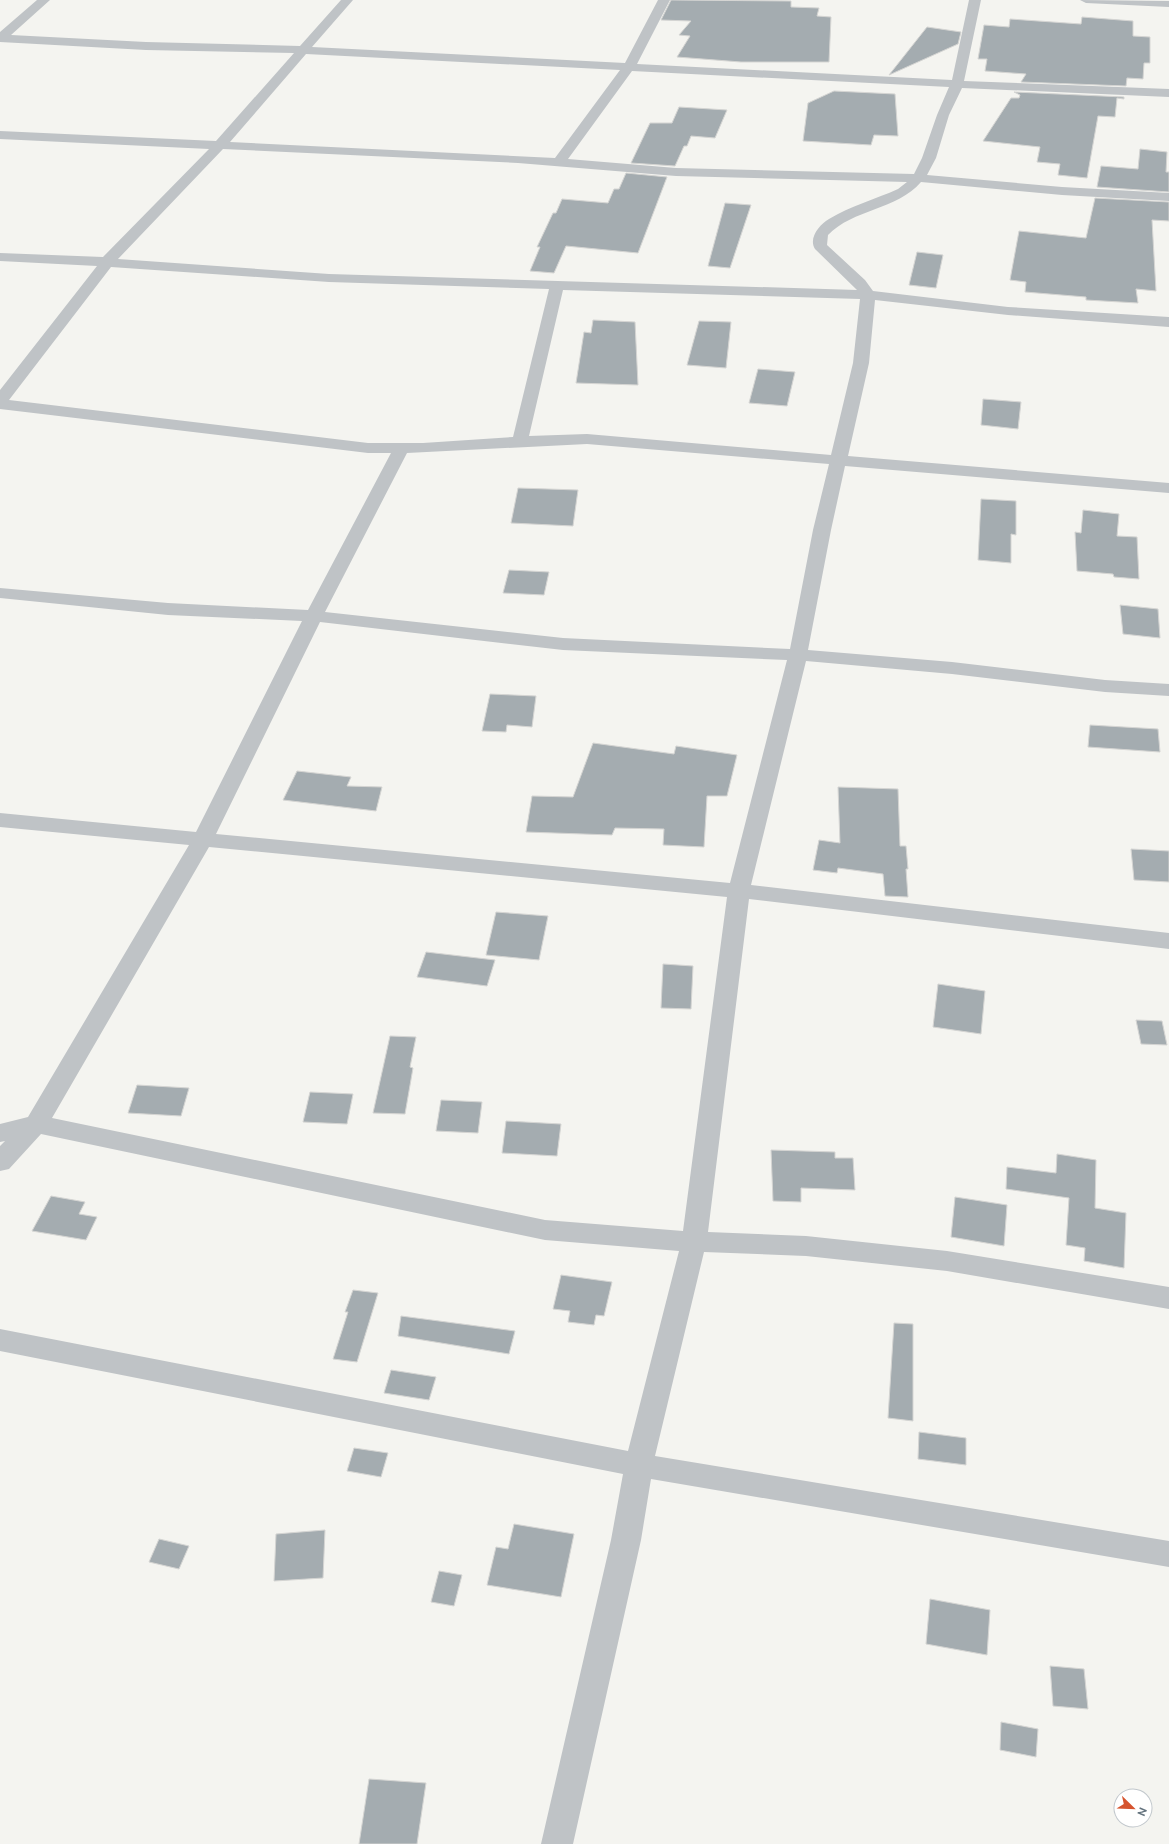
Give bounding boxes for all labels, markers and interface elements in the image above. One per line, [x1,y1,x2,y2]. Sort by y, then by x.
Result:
north arrow [1113,1788,1153,1828]
text: N [1135,1806,1149,1818]

